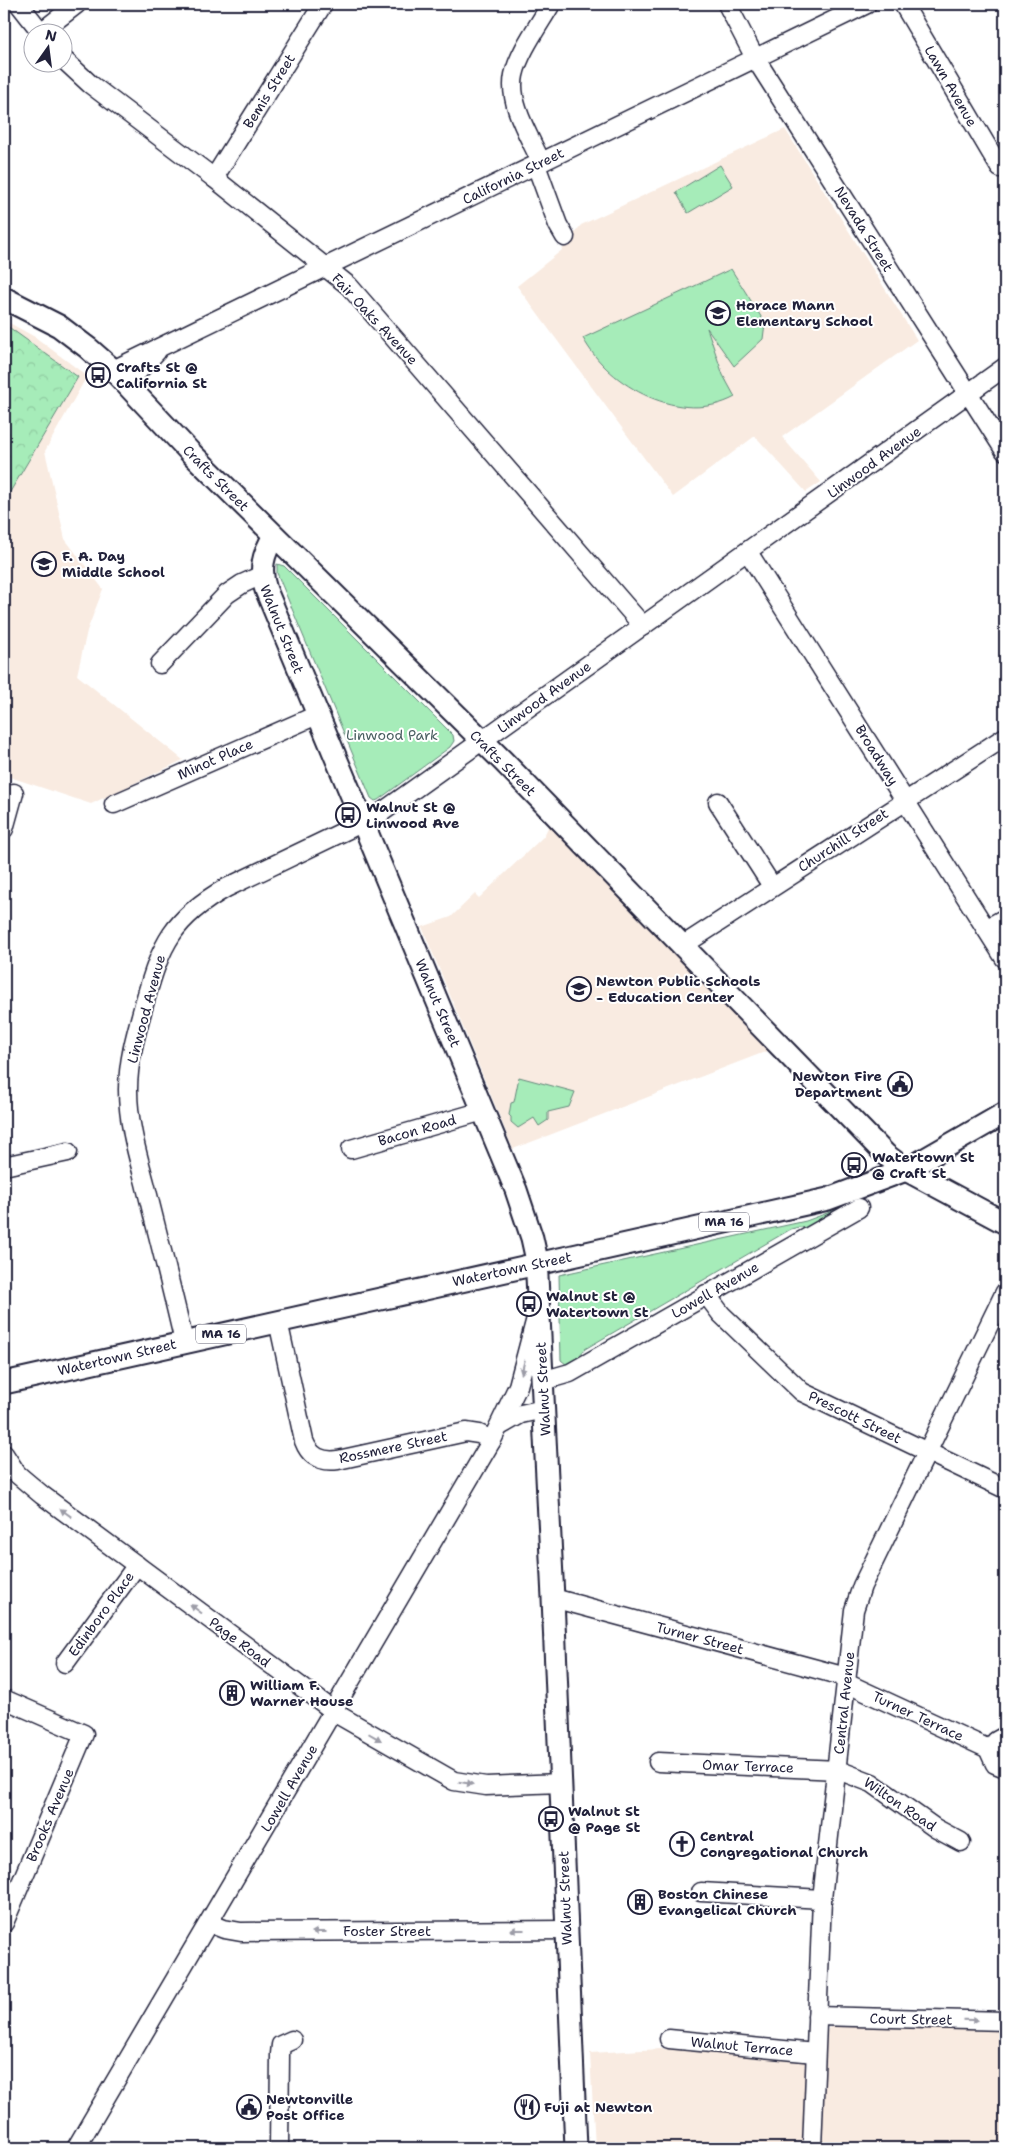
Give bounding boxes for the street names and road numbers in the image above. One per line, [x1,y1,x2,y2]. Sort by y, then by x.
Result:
street label: Lawn Avenue [921,42,981,130]
street label: Bemis Street [239,50,299,132]
street label: California Street [459,144,567,208]
street label: Nevada Street [831,183,897,275]
street label: Fair Oaks Avenue [328,270,422,369]
street label: Linwood Avenue [824,422,924,502]
street label: Crafts Street [179,441,253,515]
street label: Walnut Street [256,582,308,676]
street label: Linwood Avenue [494,657,594,737]
street label: Broadway [851,721,903,789]
street label: Crafts Street [466,726,540,800]
street label: Minot Place [174,734,256,784]
street label: Churchill Street [794,804,892,876]
street label: Linwood Avenue [123,953,169,1065]
street label: Walnut Street [411,956,465,1050]
street label: Bacon Road [376,1110,458,1150]
road number: MA 16 [699,1212,749,1232]
street label: Watertown Street [451,1248,573,1290]
street label: Lowell Avenue [668,1258,762,1322]
road number: MA 16 [196,1325,246,1344]
street label: Watertown Street [56,1335,178,1379]
street label: Walnut Street [532,1341,554,1437]
street label: Prescott Street [806,1387,904,1447]
street label: Rossmere Street [337,1427,449,1467]
street label: Edinboro Place [64,1568,138,1660]
street label: Page Road [206,1613,274,1671]
street label: Turner Street [654,1618,746,1658]
street label: Central Avenue [830,1651,858,1755]
street label: Turner Terrace [870,1687,967,1745]
street label: Lowell Avenue [257,1741,321,1835]
street label: Omar Terrace [702,1755,794,1777]
street label: Brooks Avenue [22,1765,78,1864]
street label: Wilton Road [860,1773,940,1835]
street label: Walnut Street [554,1851,576,1945]
street label: Foster Street [343,1922,431,1940]
street label: Court Street [869,2009,953,2029]
street label: Walnut Terrace [690,2033,794,2059]

